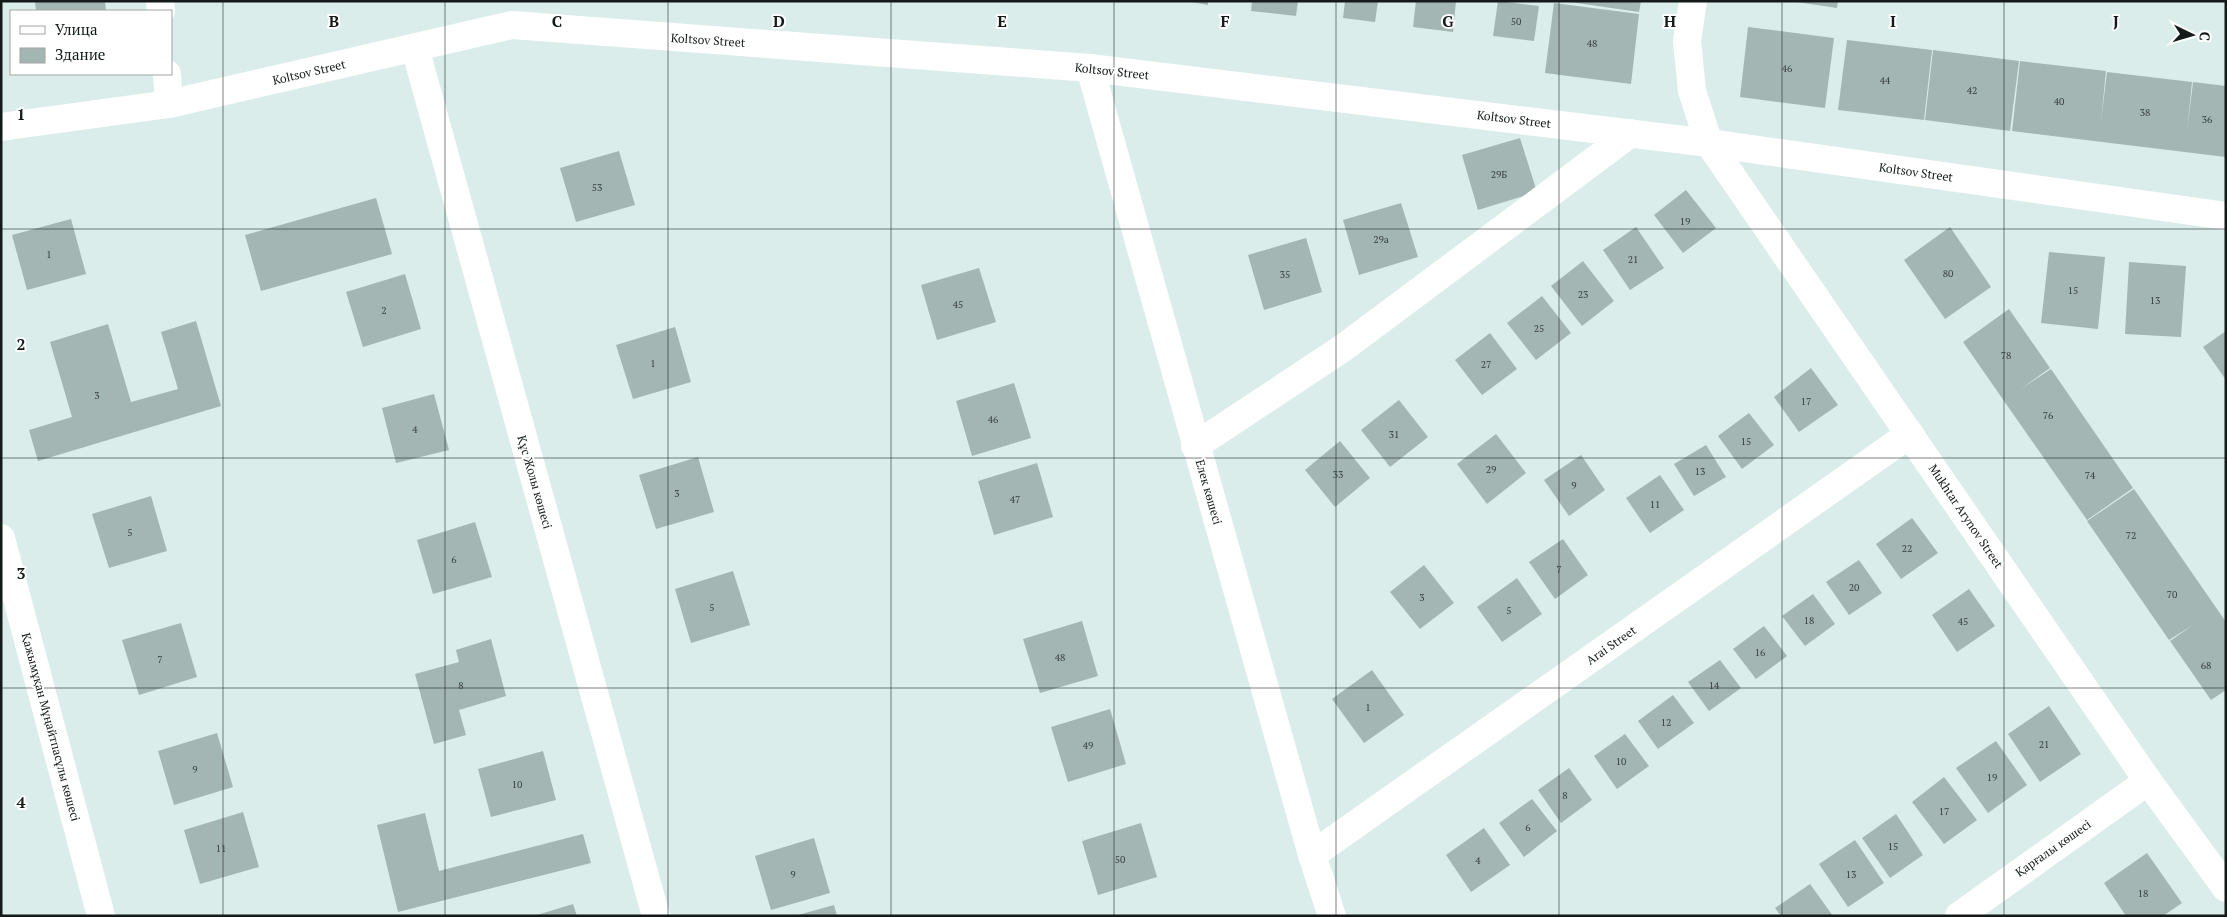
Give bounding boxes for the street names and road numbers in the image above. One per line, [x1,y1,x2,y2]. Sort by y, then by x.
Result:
street label: Koltsov Street [670,30,746,50]
street label: Koltsov Street [271,56,348,88]
street label: Koltsov Street [1074,60,1150,82]
street label: Koltsov Street [1476,107,1552,131]
street label: Koltsov Street [1878,159,1954,185]
street label: Құс Жолы көшесі [514,434,556,531]
street label: Елек көшесі [1193,458,1226,527]
street label: Mukhtar Arynov Street [1926,461,2007,571]
street label: Arai Street [1583,622,1639,668]
street label: Қажымұқан Мұңайтпасұлы көшесі [19,631,84,823]
street label: Қарғалы көшесі [2012,816,2094,880]

